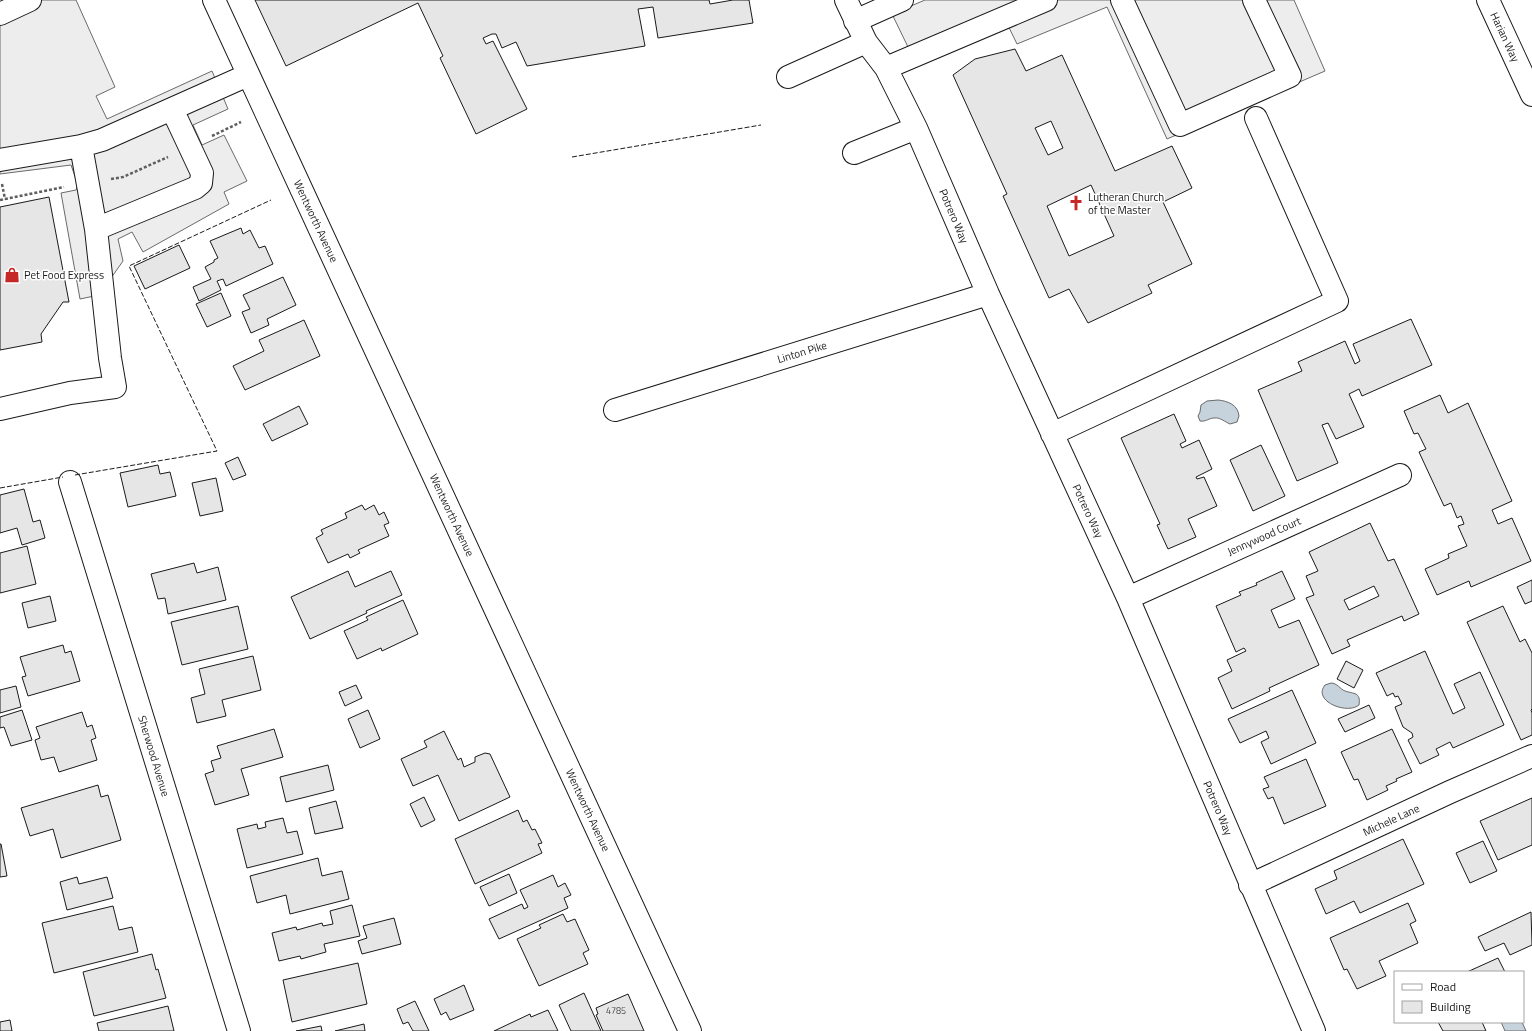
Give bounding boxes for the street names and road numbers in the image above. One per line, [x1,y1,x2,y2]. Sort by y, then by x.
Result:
street label: Harian Way [1486,9,1524,65]
street label: Wentworth Avenue [290,177,342,265]
street label: Potrero Way [935,186,973,246]
street label: Linton Pike [775,337,829,367]
street label: Wentworth Avenue [426,471,478,559]
street label: Potrero Way [1069,481,1108,541]
street label: Jennywood Court [1225,513,1304,559]
street label: Sherwood Avenue [134,714,174,799]
street label: Wentworth Avenue [562,766,614,854]
street label: Potrero Way [1199,778,1237,838]
street label: Michele Lane [1360,800,1422,840]

